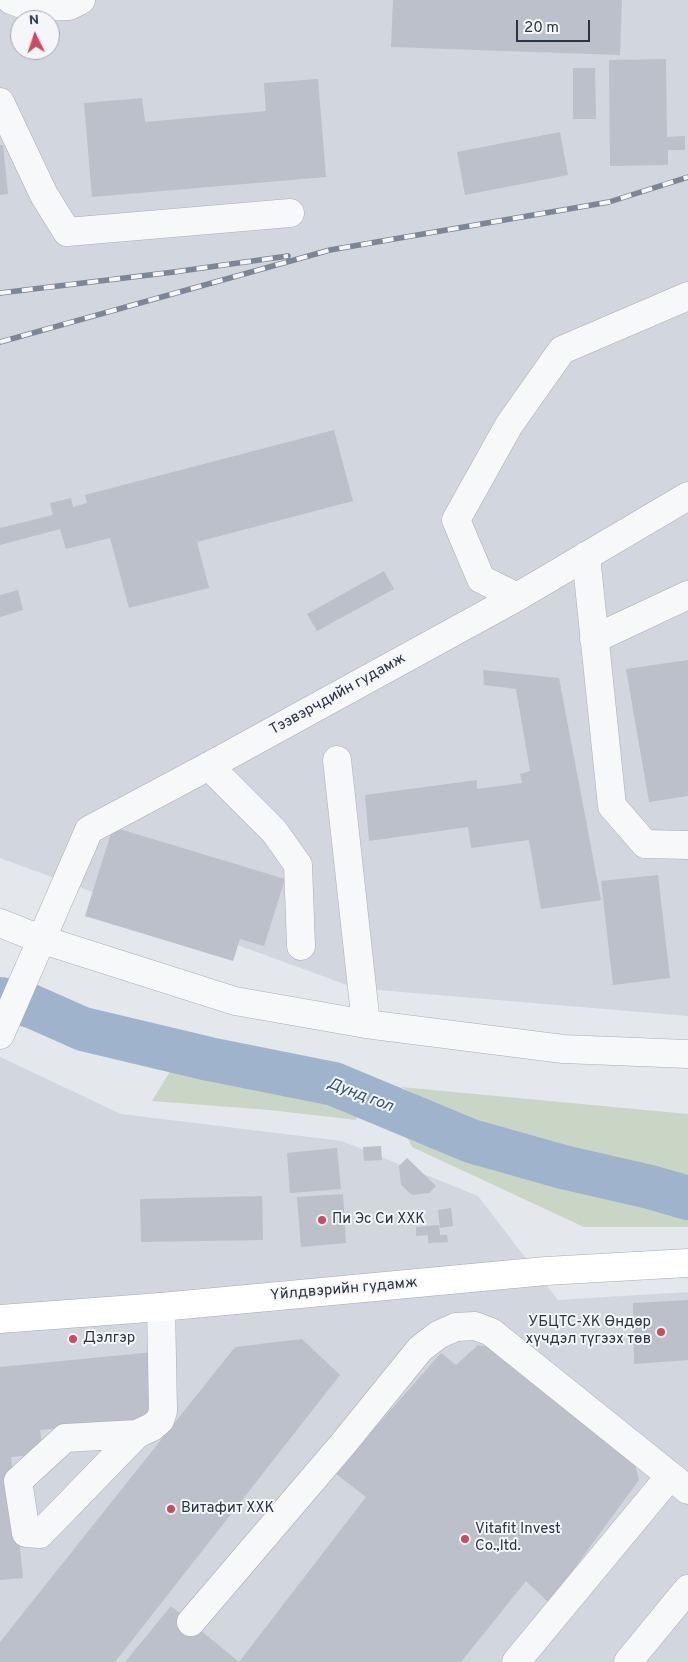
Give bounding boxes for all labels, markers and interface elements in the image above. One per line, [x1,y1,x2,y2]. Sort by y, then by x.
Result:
north arrow [10,10,60,60]
scale bar [518,10,592,42]
text: N [28,12,40,29]
text: 20 m [524,19,559,38]
street label: Тээвэрчдийн гудамж [267,650,409,740]
water label: Дунд гол [325,1075,395,1117]
place label: Пи Эс Си ХХК [332,1211,425,1229]
marker: Пи Эс Си ХХК [316,1214,328,1226]
street label: Yйлдвэрийн гудамж [270,1275,418,1305]
place label: УБЦТС-ХК Өндөр хүчдэл түгээх төв [525,1314,651,1349]
marker: УБЦТС-ХК Өндөр хүчдэл түгээх төв [655,1326,667,1338]
place label: Дэлгэр [83,1330,135,1348]
marker: Дэлгэр [67,1333,79,1345]
place label: Витафит ХХК [181,1500,274,1518]
marker: Витафит ХХК [165,1503,177,1515]
place label: Vitafit Invest Co.,ltd. [475,1521,561,1556]
marker: Vitafit Invest Co.,ltd. [459,1533,471,1545]

